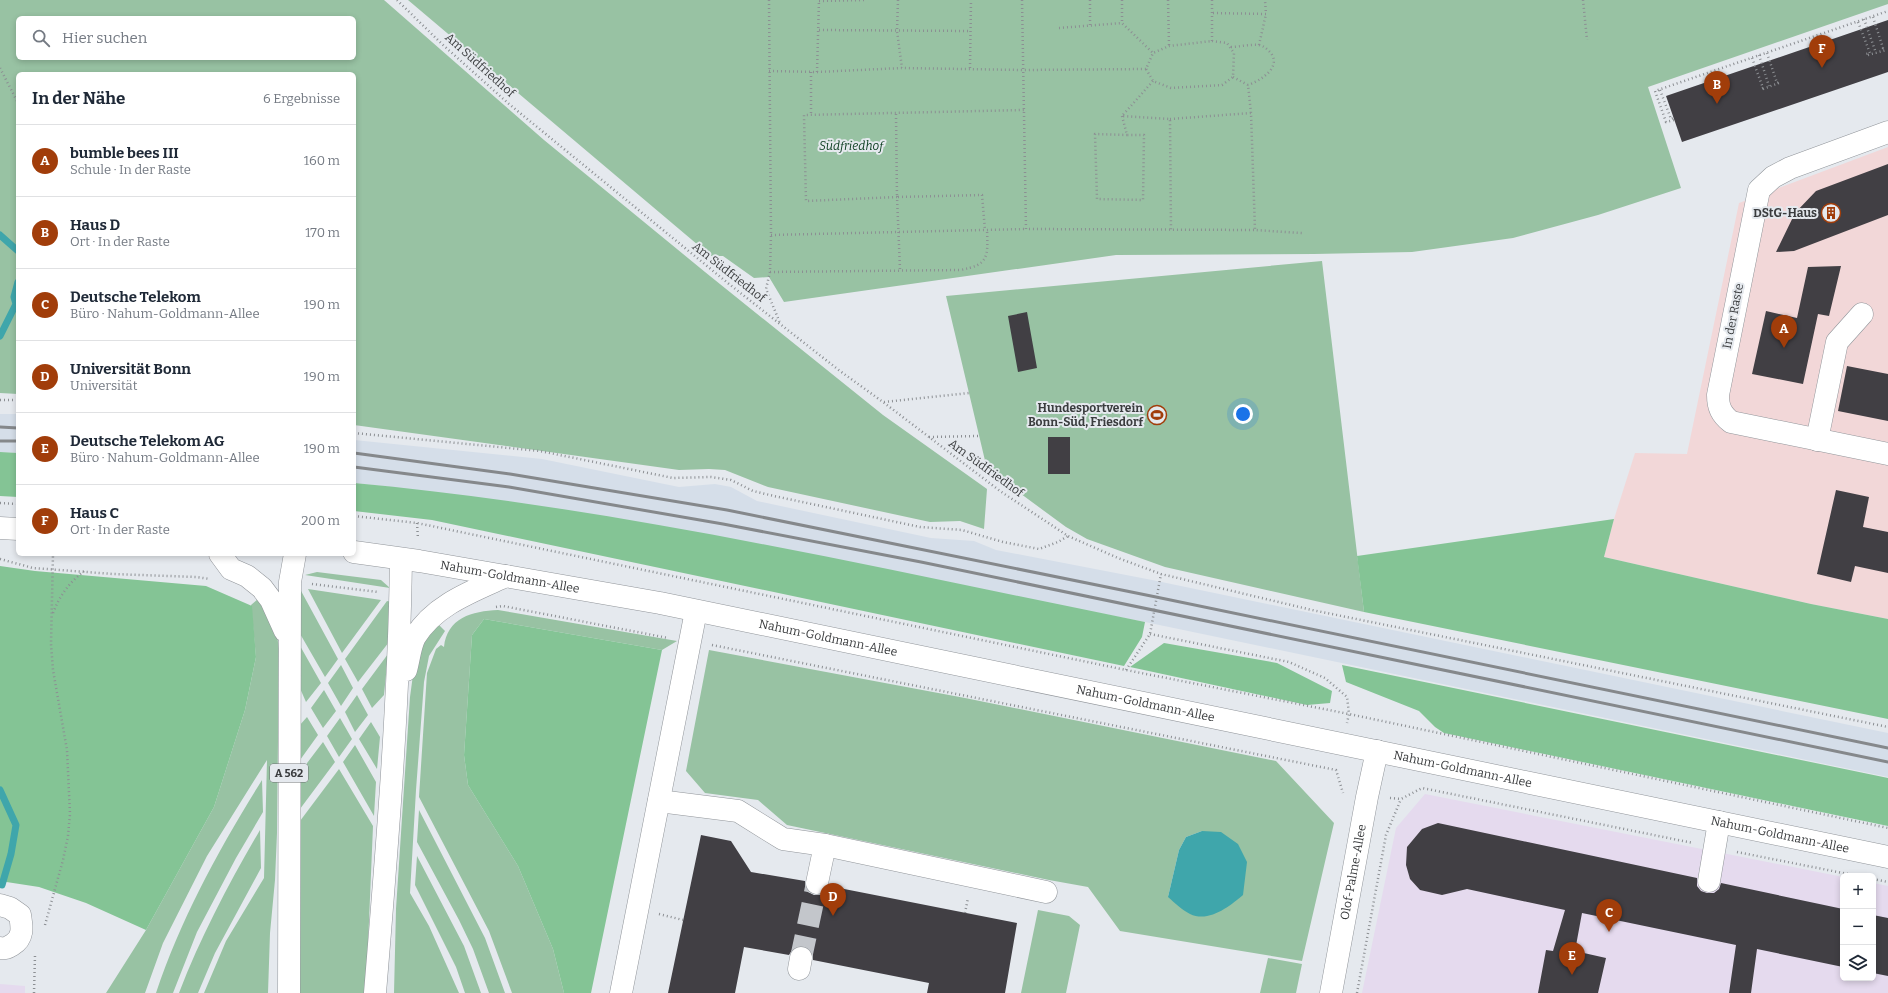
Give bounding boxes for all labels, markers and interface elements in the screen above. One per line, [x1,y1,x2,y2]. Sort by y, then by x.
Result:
search box [16,16,356,60]
icon: search [30,27,52,49]
text: Hier suchen [62,29,147,47]
street label: Am Südfriedhof [442,30,518,101]
pin: F [1809,35,1835,68]
pin: B [1704,71,1730,104]
text: In der Nähe [32,88,125,109]
text: 6 Ergebnisse [263,91,340,106]
park label: Südfriedhof [819,139,885,153]
text: bumble bees III [70,144,179,162]
text: A [40,153,50,168]
text: 160 m [304,153,340,168]
text: Schule · In der Raste [70,162,191,177]
building icon: DStG-Haus [1820,202,1842,224]
place label: DStG-Haus [1753,206,1817,220]
text: Haus D [70,216,120,234]
text: B [41,225,49,240]
text: 170 m [305,225,340,240]
text: Ort · In der Raste [70,234,170,249]
street label: Am Südfriedhof [690,239,769,305]
street label: In der Raste [1720,282,1746,350]
text: Deutsche Telekom [70,288,201,306]
text: C [41,297,49,312]
text: 190 m [304,297,340,312]
text: Büro · Nahum-Goldmann-Allee [70,306,260,321]
pin: A [1771,315,1797,348]
text: Universität Bonn [70,360,191,378]
text: D [40,369,50,384]
text: 190 m [304,369,340,384]
text: Universität [70,378,137,393]
place label: Hundesportverein Bonn-Süd, Friesdorf [1028,401,1145,429]
sports icon: Hundesportverein Bonn-Süd, Friesdorf [1146,404,1168,426]
your location [1233,404,1253,424]
text: Deutsche Telekom AG [70,432,225,450]
street label: Am Südfriedhof [946,436,1027,500]
text: E [41,441,49,456]
text: 190 m [304,441,340,456]
text: Büro · Nahum-Goldmann-Allee [70,450,260,465]
text: Haus C [70,504,119,522]
text: F [41,513,49,528]
text: 200 m [301,513,340,528]
text: Ort · In der Raste [70,522,170,537]
street label: Nahum-Goldmann-Allee [439,558,581,596]
street label: Nahum-Goldmann-Allee [758,617,899,659]
street label: Nahum-Goldmann-Allee [1075,682,1216,725]
street label: Nahum-Goldmann-Allee [1392,748,1533,790]
road number: A 562 [270,764,308,782]
street label: Nahum-Goldmann-Allee [1710,814,1850,856]
street label: Olof-Palme-Allee [1338,823,1369,921]
map controls [1840,873,1876,981]
button: + [1840,873,1876,909]
pin: D [820,883,846,916]
pin: C [1596,899,1622,932]
button: − [1840,909,1876,945]
pin: E [1559,942,1585,975]
button: layers [1840,945,1876,981]

